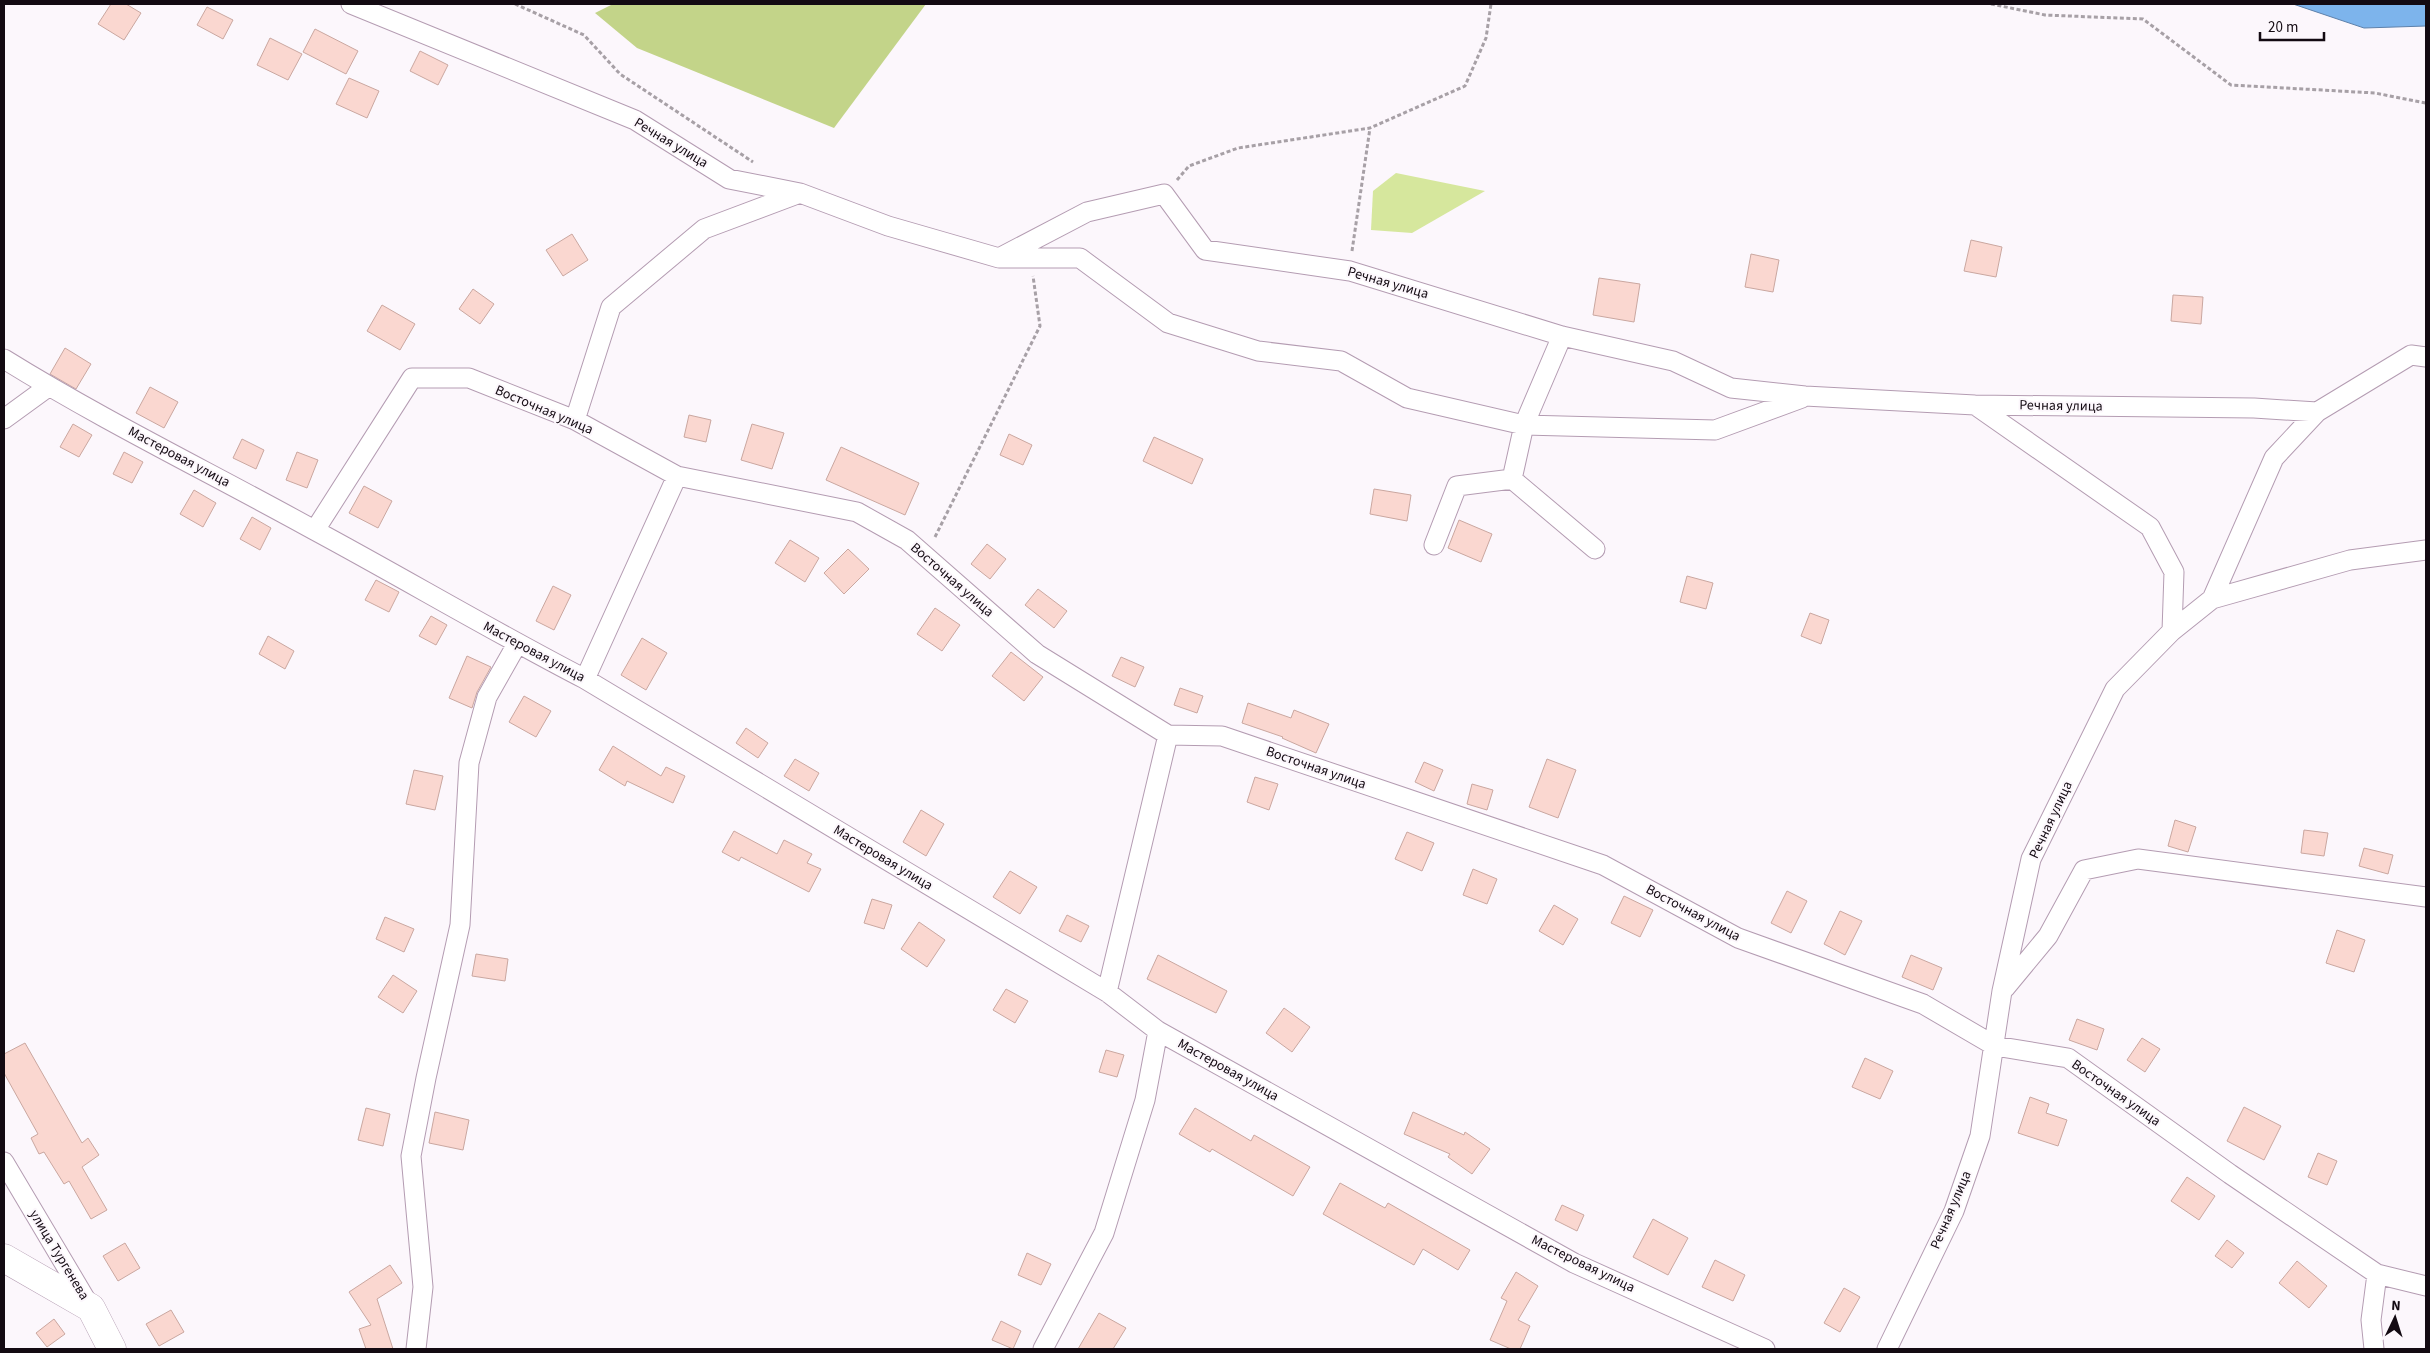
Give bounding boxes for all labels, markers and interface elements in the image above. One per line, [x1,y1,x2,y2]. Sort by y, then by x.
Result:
scale bar [2260,10,2324,42]
text: 20 m [2268,17,2298,38]
street label: Речная улица [630,113,712,173]
street label: Речная улица [1345,262,1431,304]
street label: Восточная улица [492,380,596,440]
street label: Речная улица [2019,395,2103,417]
street label: Мастеровая улица [124,422,234,492]
street label: Восточная улица [906,538,998,622]
street label: Мастеровая улица [479,617,589,687]
street label: Восточная улица [1263,742,1369,794]
street label: Речная улица [2024,778,2078,862]
street label: Мастеровая улица [829,820,937,896]
street label: Восточная улица [1642,880,1744,946]
street label: Мастеровая улица [1174,1034,1282,1106]
street label: Восточная улица [2067,1055,2165,1131]
street label: Речная улица [1926,1168,1976,1252]
street label: улица Тургенева [24,1206,94,1304]
street label: Мастеровая улица [1528,1230,1638,1298]
north arrow [2370,1293,2420,1343]
text: N [2390,1296,2401,1316]

